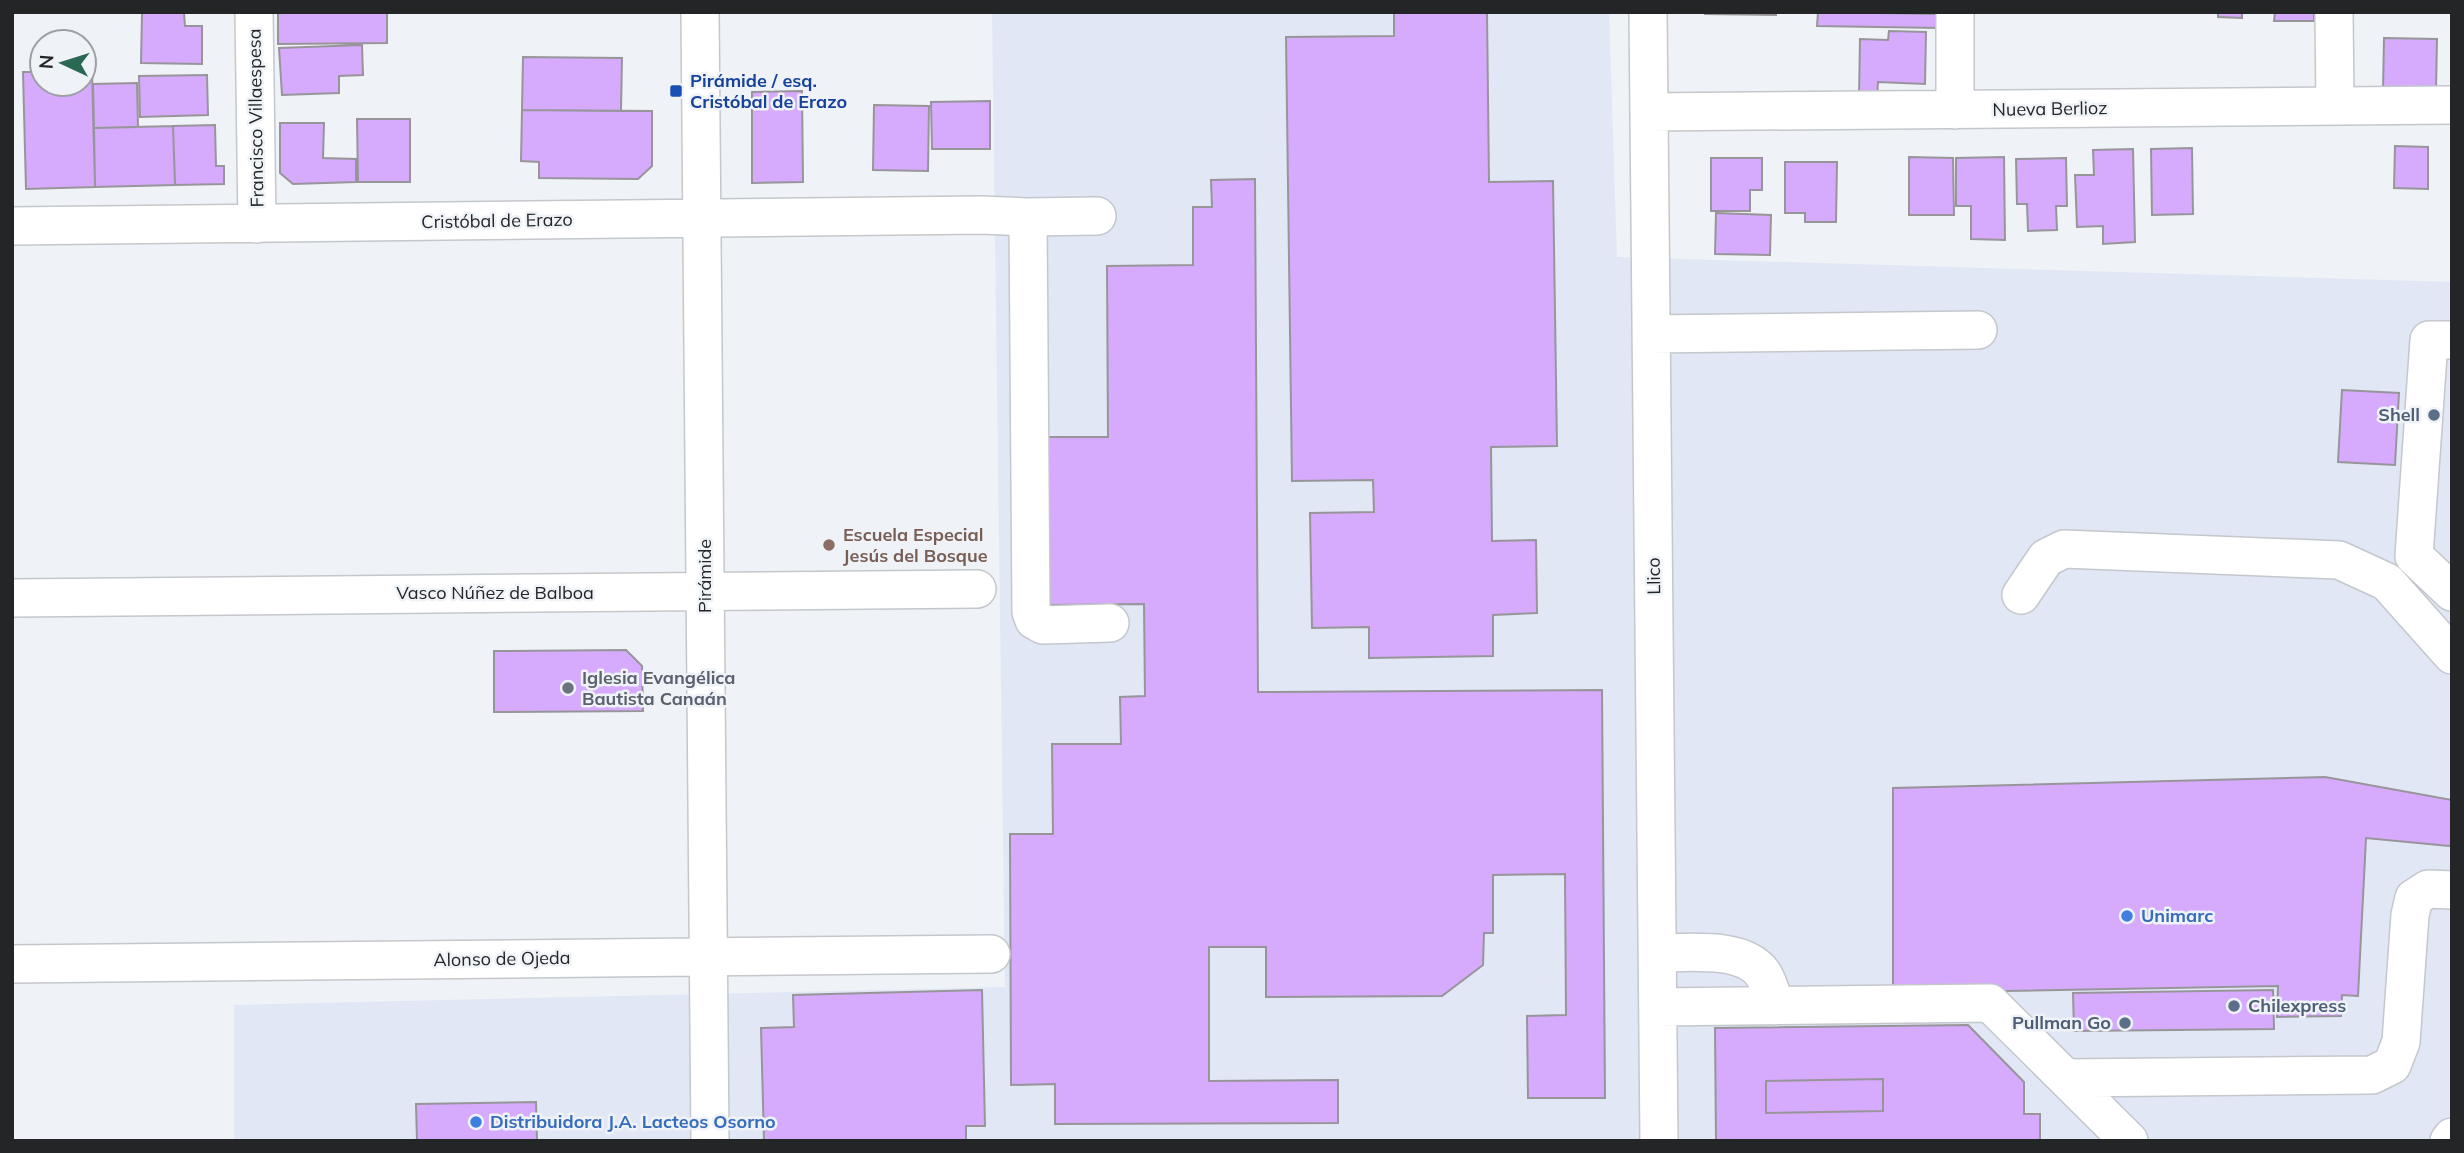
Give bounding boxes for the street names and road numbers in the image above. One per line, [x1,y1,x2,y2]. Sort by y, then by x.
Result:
street label: Francisco Villaespesa [242,28,269,208]
street label: Nueva Berlioz [1992,96,2108,121]
street label: Cristóbal de Erazo [421,208,573,233]
street label: Pirámide [693,539,716,613]
street label: Llico [1642,557,1665,595]
street label: Vasco Núñez de Balboa [396,581,594,604]
street label: Alonso de Ojeda [433,946,571,971]

